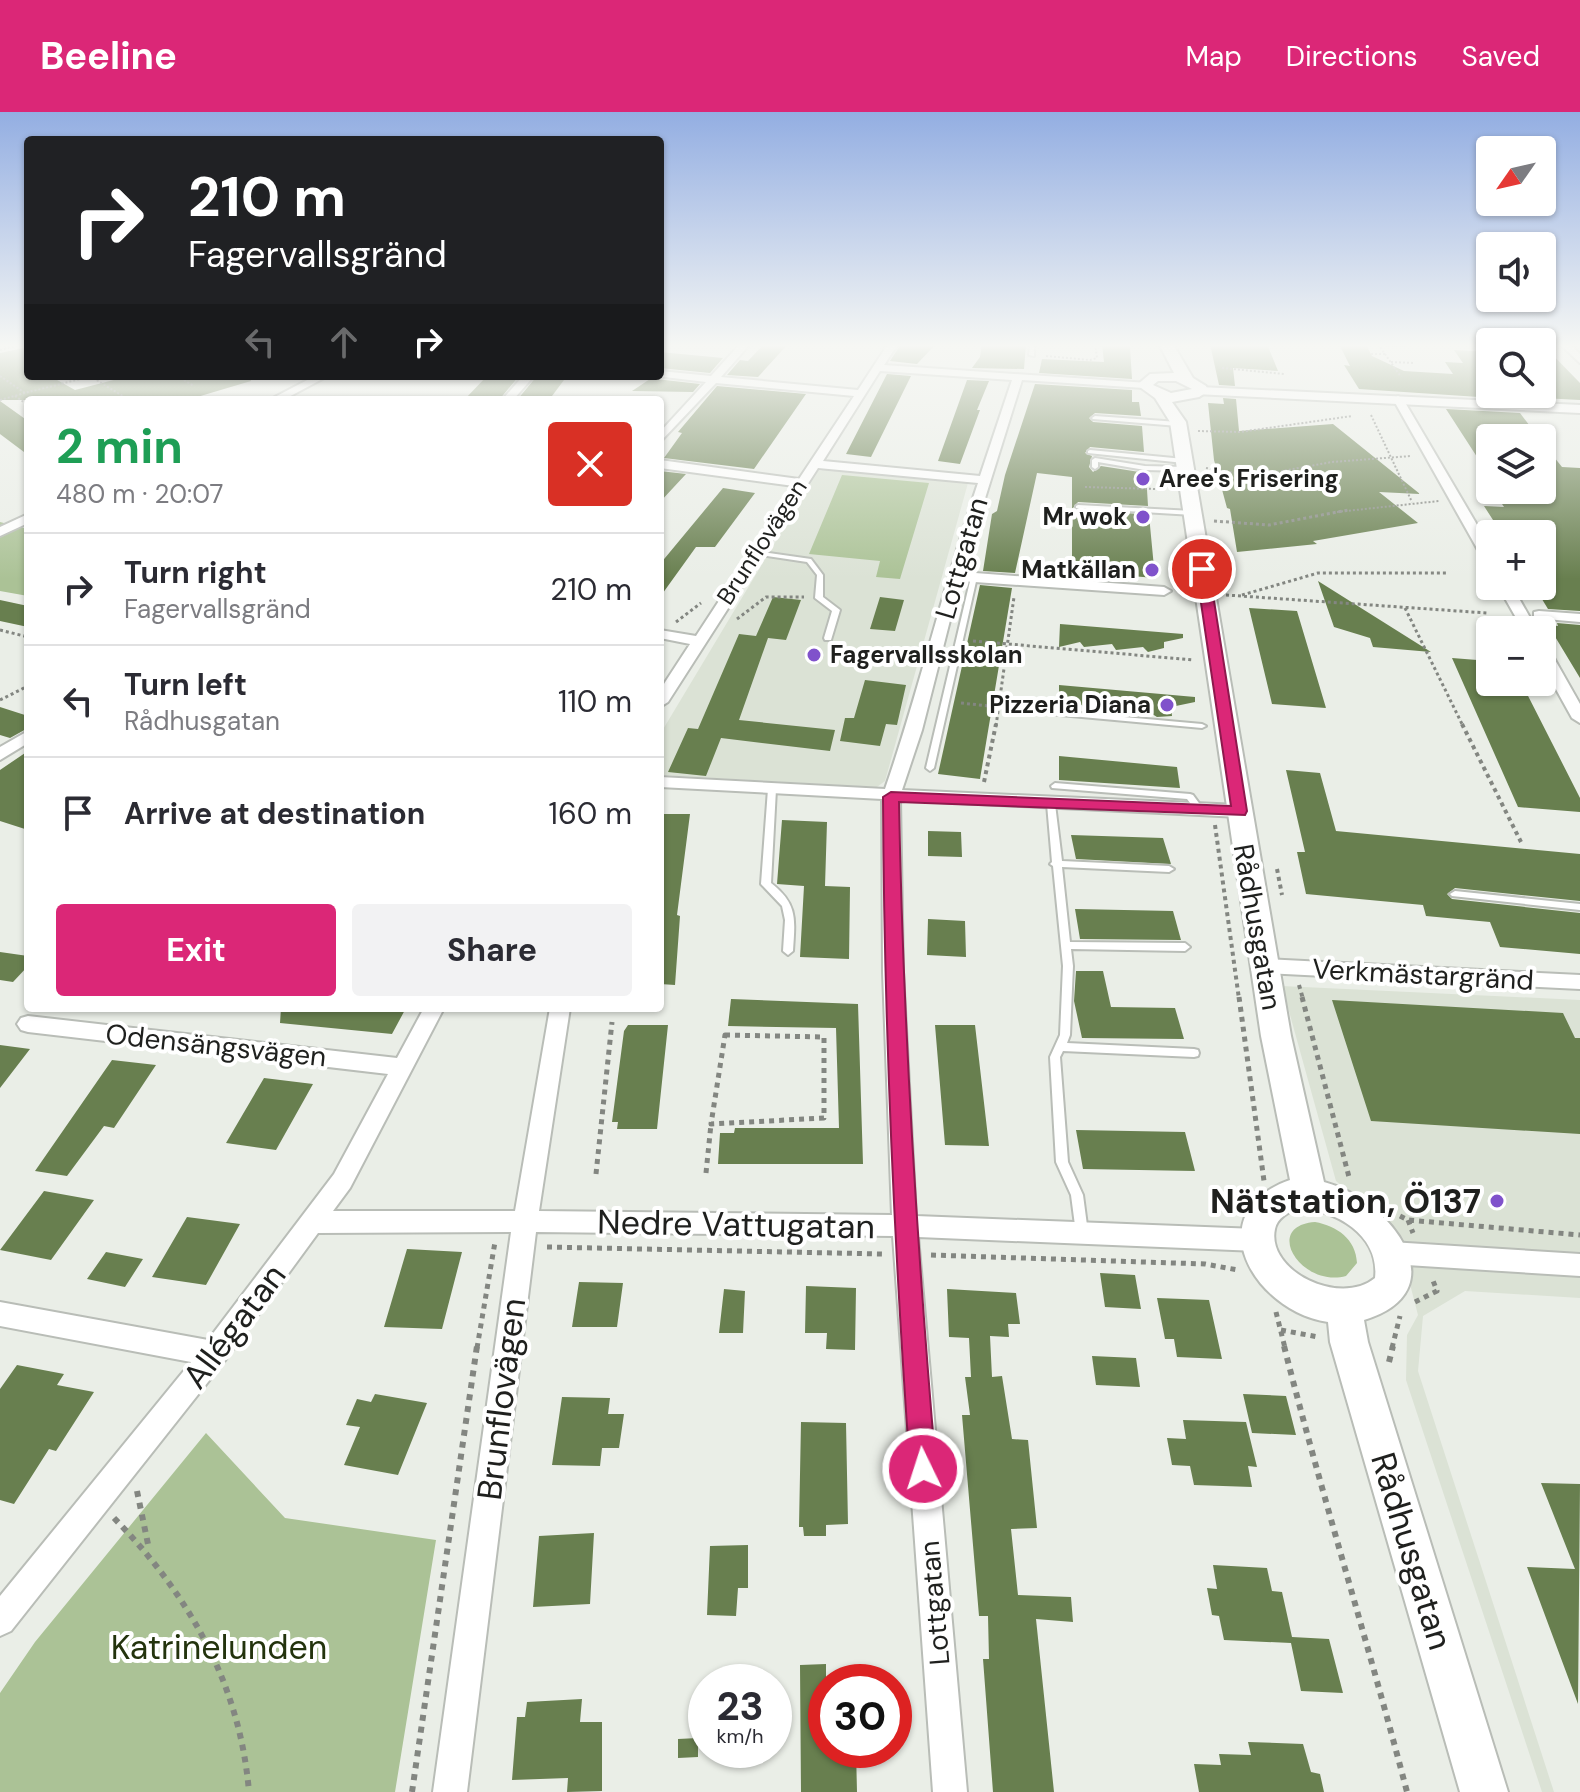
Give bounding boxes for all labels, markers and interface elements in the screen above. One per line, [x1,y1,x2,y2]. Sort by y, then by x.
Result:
text: Beeline [40,31,177,81]
text: Map [1185,38,1242,75]
text: Directions [1286,38,1418,75]
text: Saved [1462,38,1540,75]
north arrow [1476,136,1556,216]
map controls [1476,136,1556,696]
text: 210 m [188,160,346,233]
icon: right [56,168,160,272]
text: Fagervallsgränd [188,231,447,278]
button: sound [1476,232,1556,312]
icon: left [238,320,282,364]
icon: ahead [322,320,366,364]
icon: right [406,320,450,364]
button: search [1476,328,1556,408]
text: 2 min [56,415,183,478]
button: close [548,422,632,506]
button: layers [1476,424,1556,504]
place label: Aree's Frisering [1159,463,1339,494]
marker: Aree's Frisering [1134,470,1152,488]
street label: Brunflovägen [710,473,814,610]
text: 480 m · 20:07 [56,477,224,511]
street label: Lottgatan [926,493,996,623]
place label: Mr wok [1043,501,1127,532]
marker: Mr wok [1134,508,1152,526]
button: + [1476,520,1556,600]
pin [1168,535,1236,603]
icon: arrive [1180,547,1224,591]
text: Turn right [124,553,267,592]
place label: Matkällan [1021,554,1136,585]
marker: Matkällan [1143,561,1161,579]
icon: right [56,567,100,611]
text: 210 m [550,570,632,609]
text: Fagervallsgränd [124,592,311,626]
button: − [1476,616,1556,696]
place label: Fagervallsskolan [830,639,1023,670]
marker: Fagervallsskolan [805,646,823,664]
text: Turn left [124,665,247,704]
icon: left [56,679,100,723]
text: 110 m [558,682,632,721]
place label: Pizzeria Diana [989,689,1151,720]
marker: Pizzeria Diana [1158,696,1176,714]
text: Rådhusgatan [124,704,280,738]
icon: arrive [56,791,100,835]
text: Arrive at destination [124,794,425,833]
text: 160 m [549,794,632,833]
street label: Rådhusgatan [1225,841,1290,1013]
button: Exit [56,904,336,996]
button: Share [352,904,632,996]
street label: Verkmästargränd [1311,950,1535,999]
street label: Odensängsvägen [104,1016,328,1075]
place label: Nätstation, Ö137 [1210,1179,1481,1224]
marker: Nätstation, Ö137 [1488,1192,1506,1210]
street label: Nedre Vattugatan [597,1200,875,1249]
street label: Allégatan [173,1255,296,1398]
street label: Brunflovägen [467,1295,536,1503]
position arrow [881,1427,965,1511]
street label: Rådhusgatan [1360,1447,1463,1655]
street label: Lottgatan [911,1539,958,1667]
park label: Katrinelunden [111,1625,327,1670]
speed limit sign: 30 [808,1664,912,1768]
text: 23 [716,1680,764,1732]
text: km/h [716,1723,764,1749]

